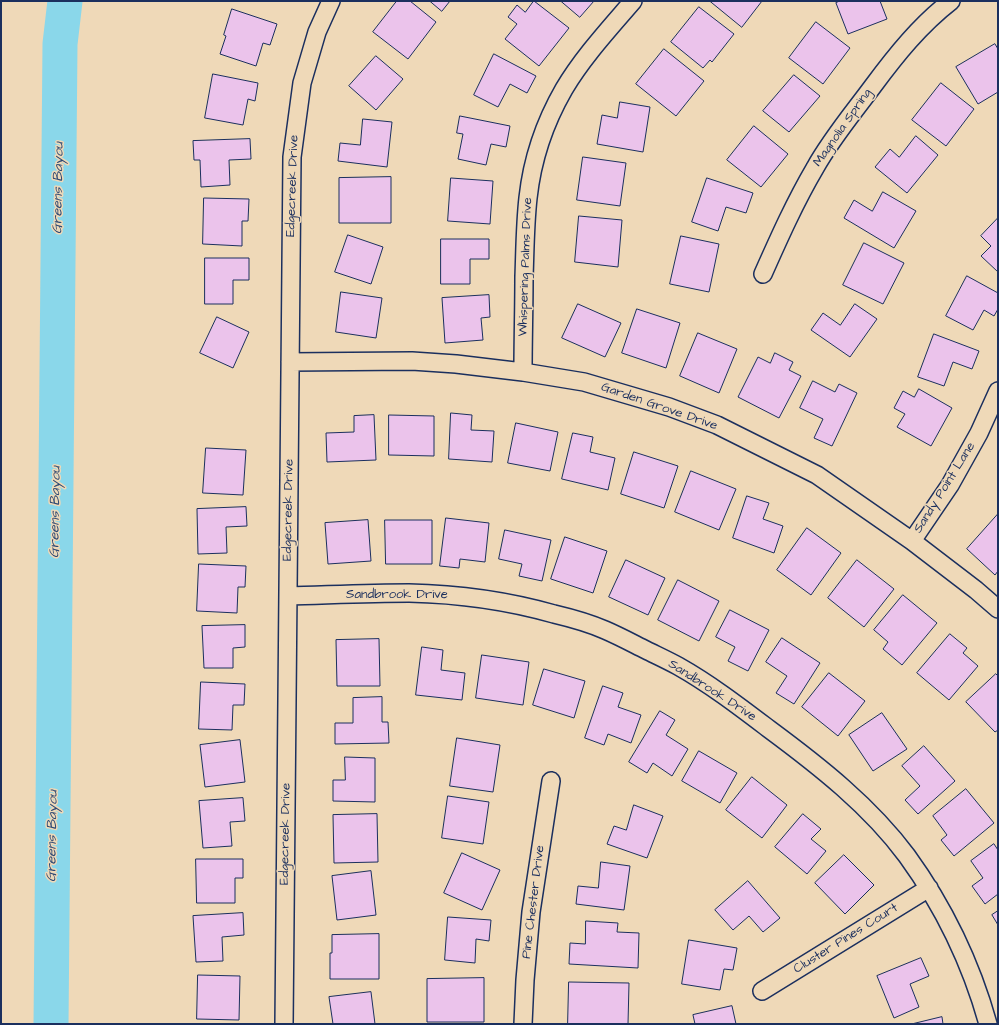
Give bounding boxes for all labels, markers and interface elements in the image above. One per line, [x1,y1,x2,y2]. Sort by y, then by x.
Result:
street label: Magnolia Spring [810,86,876,170]
street label: Edgecreek Drive [283,135,303,237]
water label: Greens Bayou [50,142,68,234]
street label: Whispering Palms Drive [516,197,536,337]
street label: Garden Grove Drive [599,380,719,434]
street label: Sandy Point Lane [911,440,979,536]
street label: Edgecreek Drive [280,459,298,561]
water label: Greens Bayou [47,466,65,558]
street label: Sandbrook Drive [346,587,448,603]
street label: Sandbrook Drive [665,657,759,725]
street label: Edgecreek Drive [277,783,295,885]
water label: Greens Bayou [44,790,62,882]
street label: Pine Chester Drive [519,844,549,960]
street label: Cluster Pines Court [791,901,901,977]

